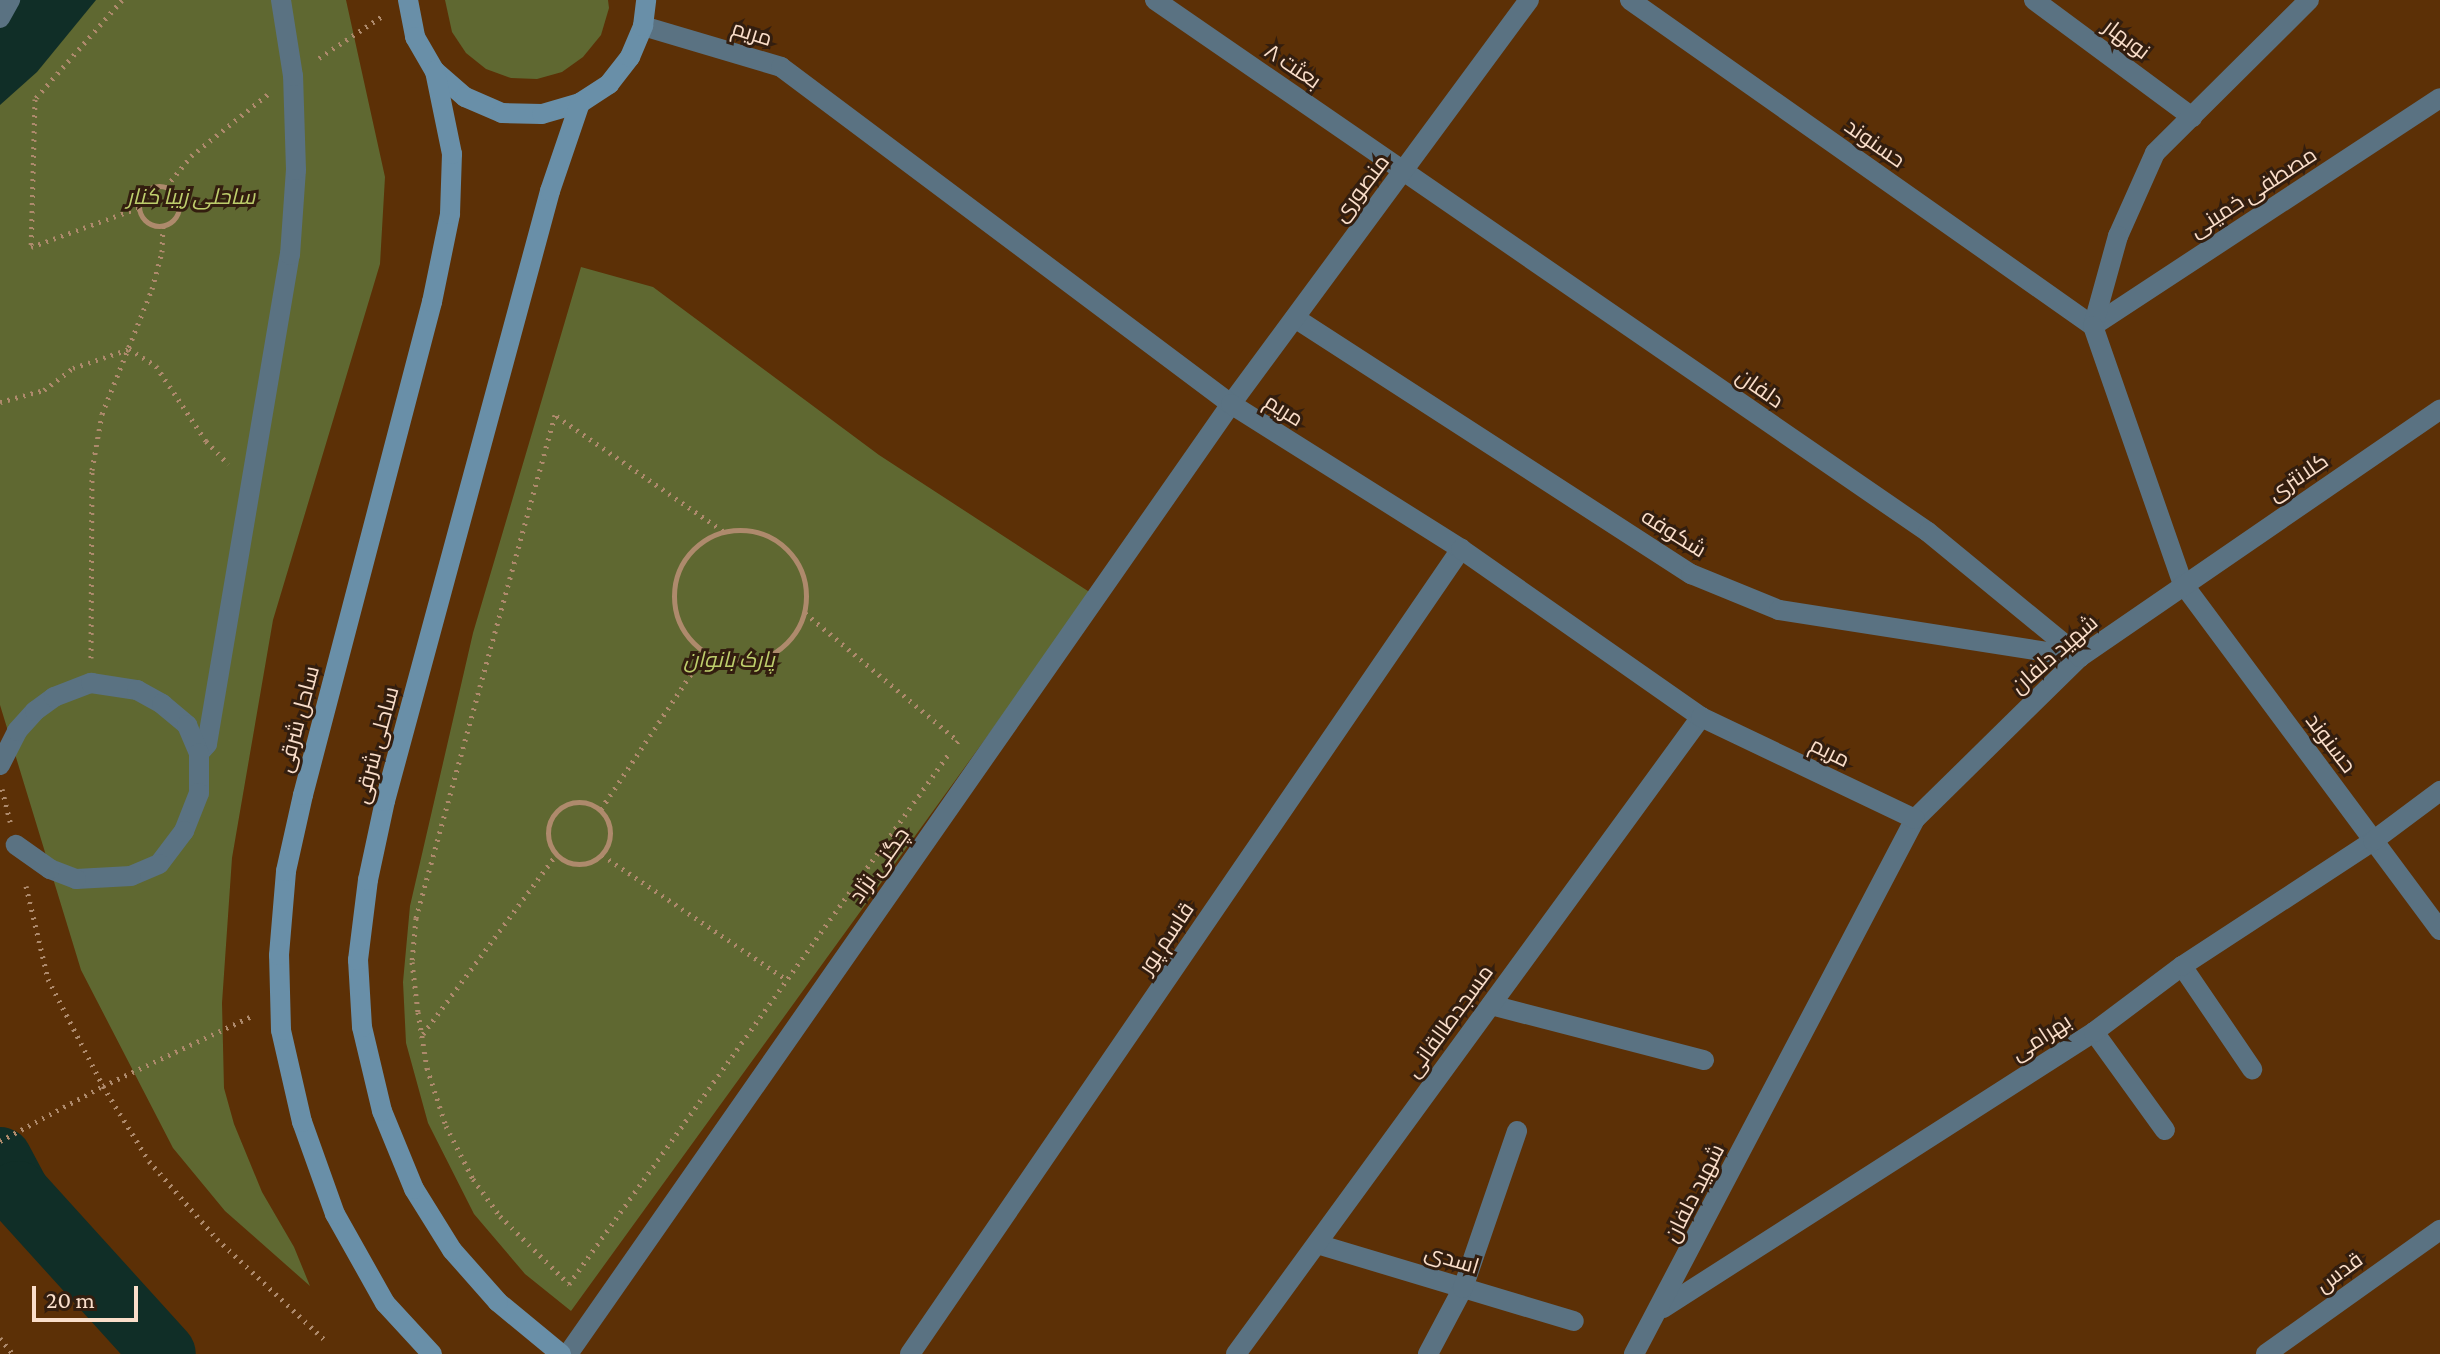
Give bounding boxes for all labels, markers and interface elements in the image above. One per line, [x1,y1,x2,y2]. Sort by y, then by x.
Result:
street label: نوبهار [2099,13,2155,65]
street label: مریم [728,14,776,52]
street label: بعثت ۸ [1260,38,1326,94]
street label: حسنوند [1840,113,1910,173]
street label: مصطفی خمینی [2184,141,2322,243]
street label: منصوری [1327,149,1395,227]
park label: ساحلی زیبا کنار [127,184,255,210]
street label: دلفان [1731,362,1789,414]
street label: مریم [1260,388,1308,432]
street label: کلانتری [2263,447,2333,507]
street label: شکوفه [1637,503,1711,563]
street label: شهید دلفان [2005,609,2103,699]
park label: پارک بانوان [683,647,775,673]
street label: ساحل شرقی [271,663,325,775]
street label: ساحلی شرقی [348,684,404,806]
street label: حسنوند [2300,708,2362,778]
street label: مریم [1806,731,1854,773]
street label: چگنی نژاد [843,822,915,908]
street label: قاسم پور [1132,897,1200,979]
street label: مسجدطالقانی [1399,960,1499,1082]
street label: بهرامی [2006,1008,2076,1066]
street label: شهید دلفان [1658,1139,1730,1247]
street label: اسدی [1422,1238,1482,1280]
street label: قدس [2310,1246,2368,1298]
scale bar [36,1270,142,1320]
text: 20 m [46,1286,95,1313]

